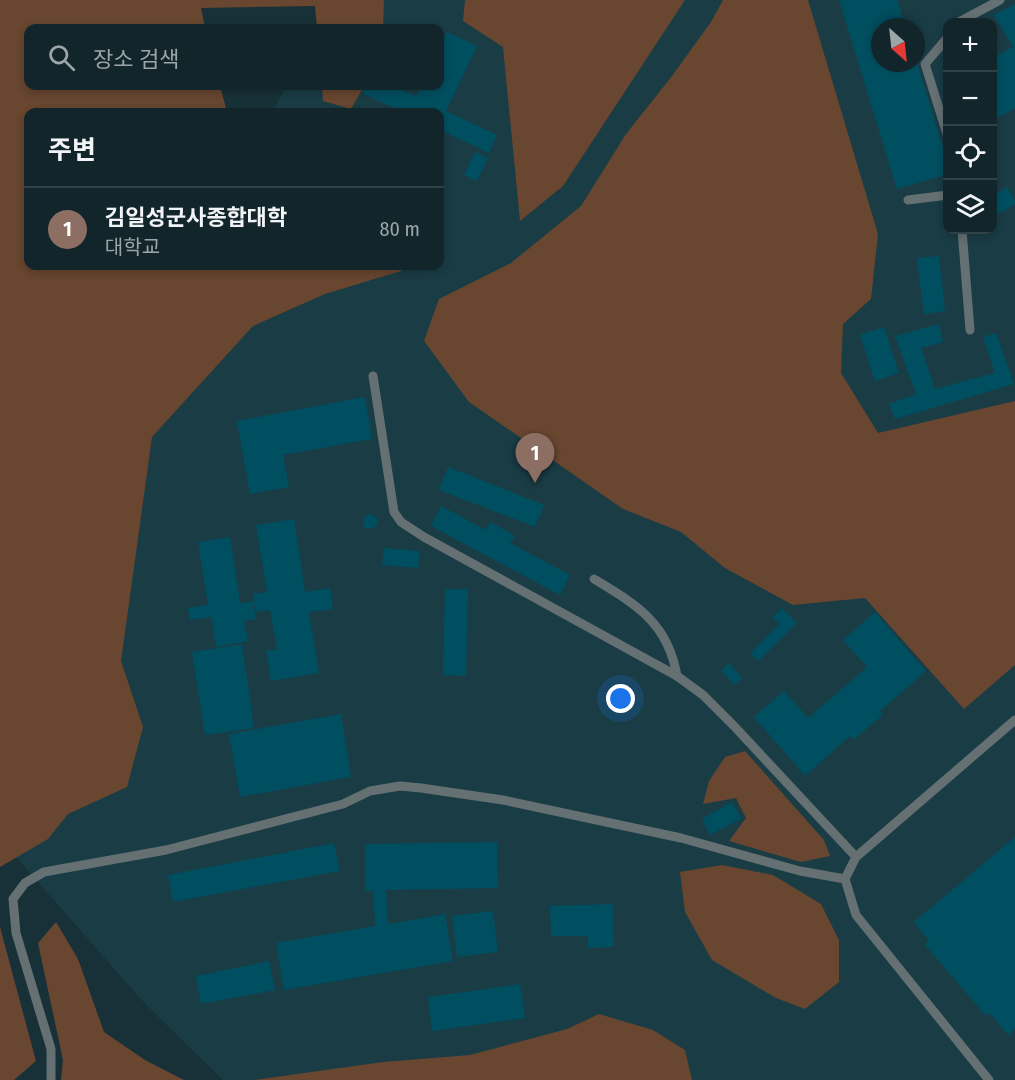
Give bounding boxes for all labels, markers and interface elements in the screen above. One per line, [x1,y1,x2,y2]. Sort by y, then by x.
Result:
north arrow [871,18,925,72]
map controls [943,18,997,234]
button: + [943,18,997,72]
search box [24,24,444,90]
icon: search [45,41,78,74]
text: 장소 검색 [93,46,179,73]
button: − [943,72,997,126]
button: locate [943,126,997,180]
text: 주변 [48,135,96,166]
button: layers [943,180,997,234]
text: 김일성군사종합대학 [105,204,287,231]
text: 1 [63,217,72,241]
text: 80 m [380,217,420,241]
text: 대학교 [105,235,160,259]
pin: 1 [516,434,554,483]
your location [606,684,635,713]

